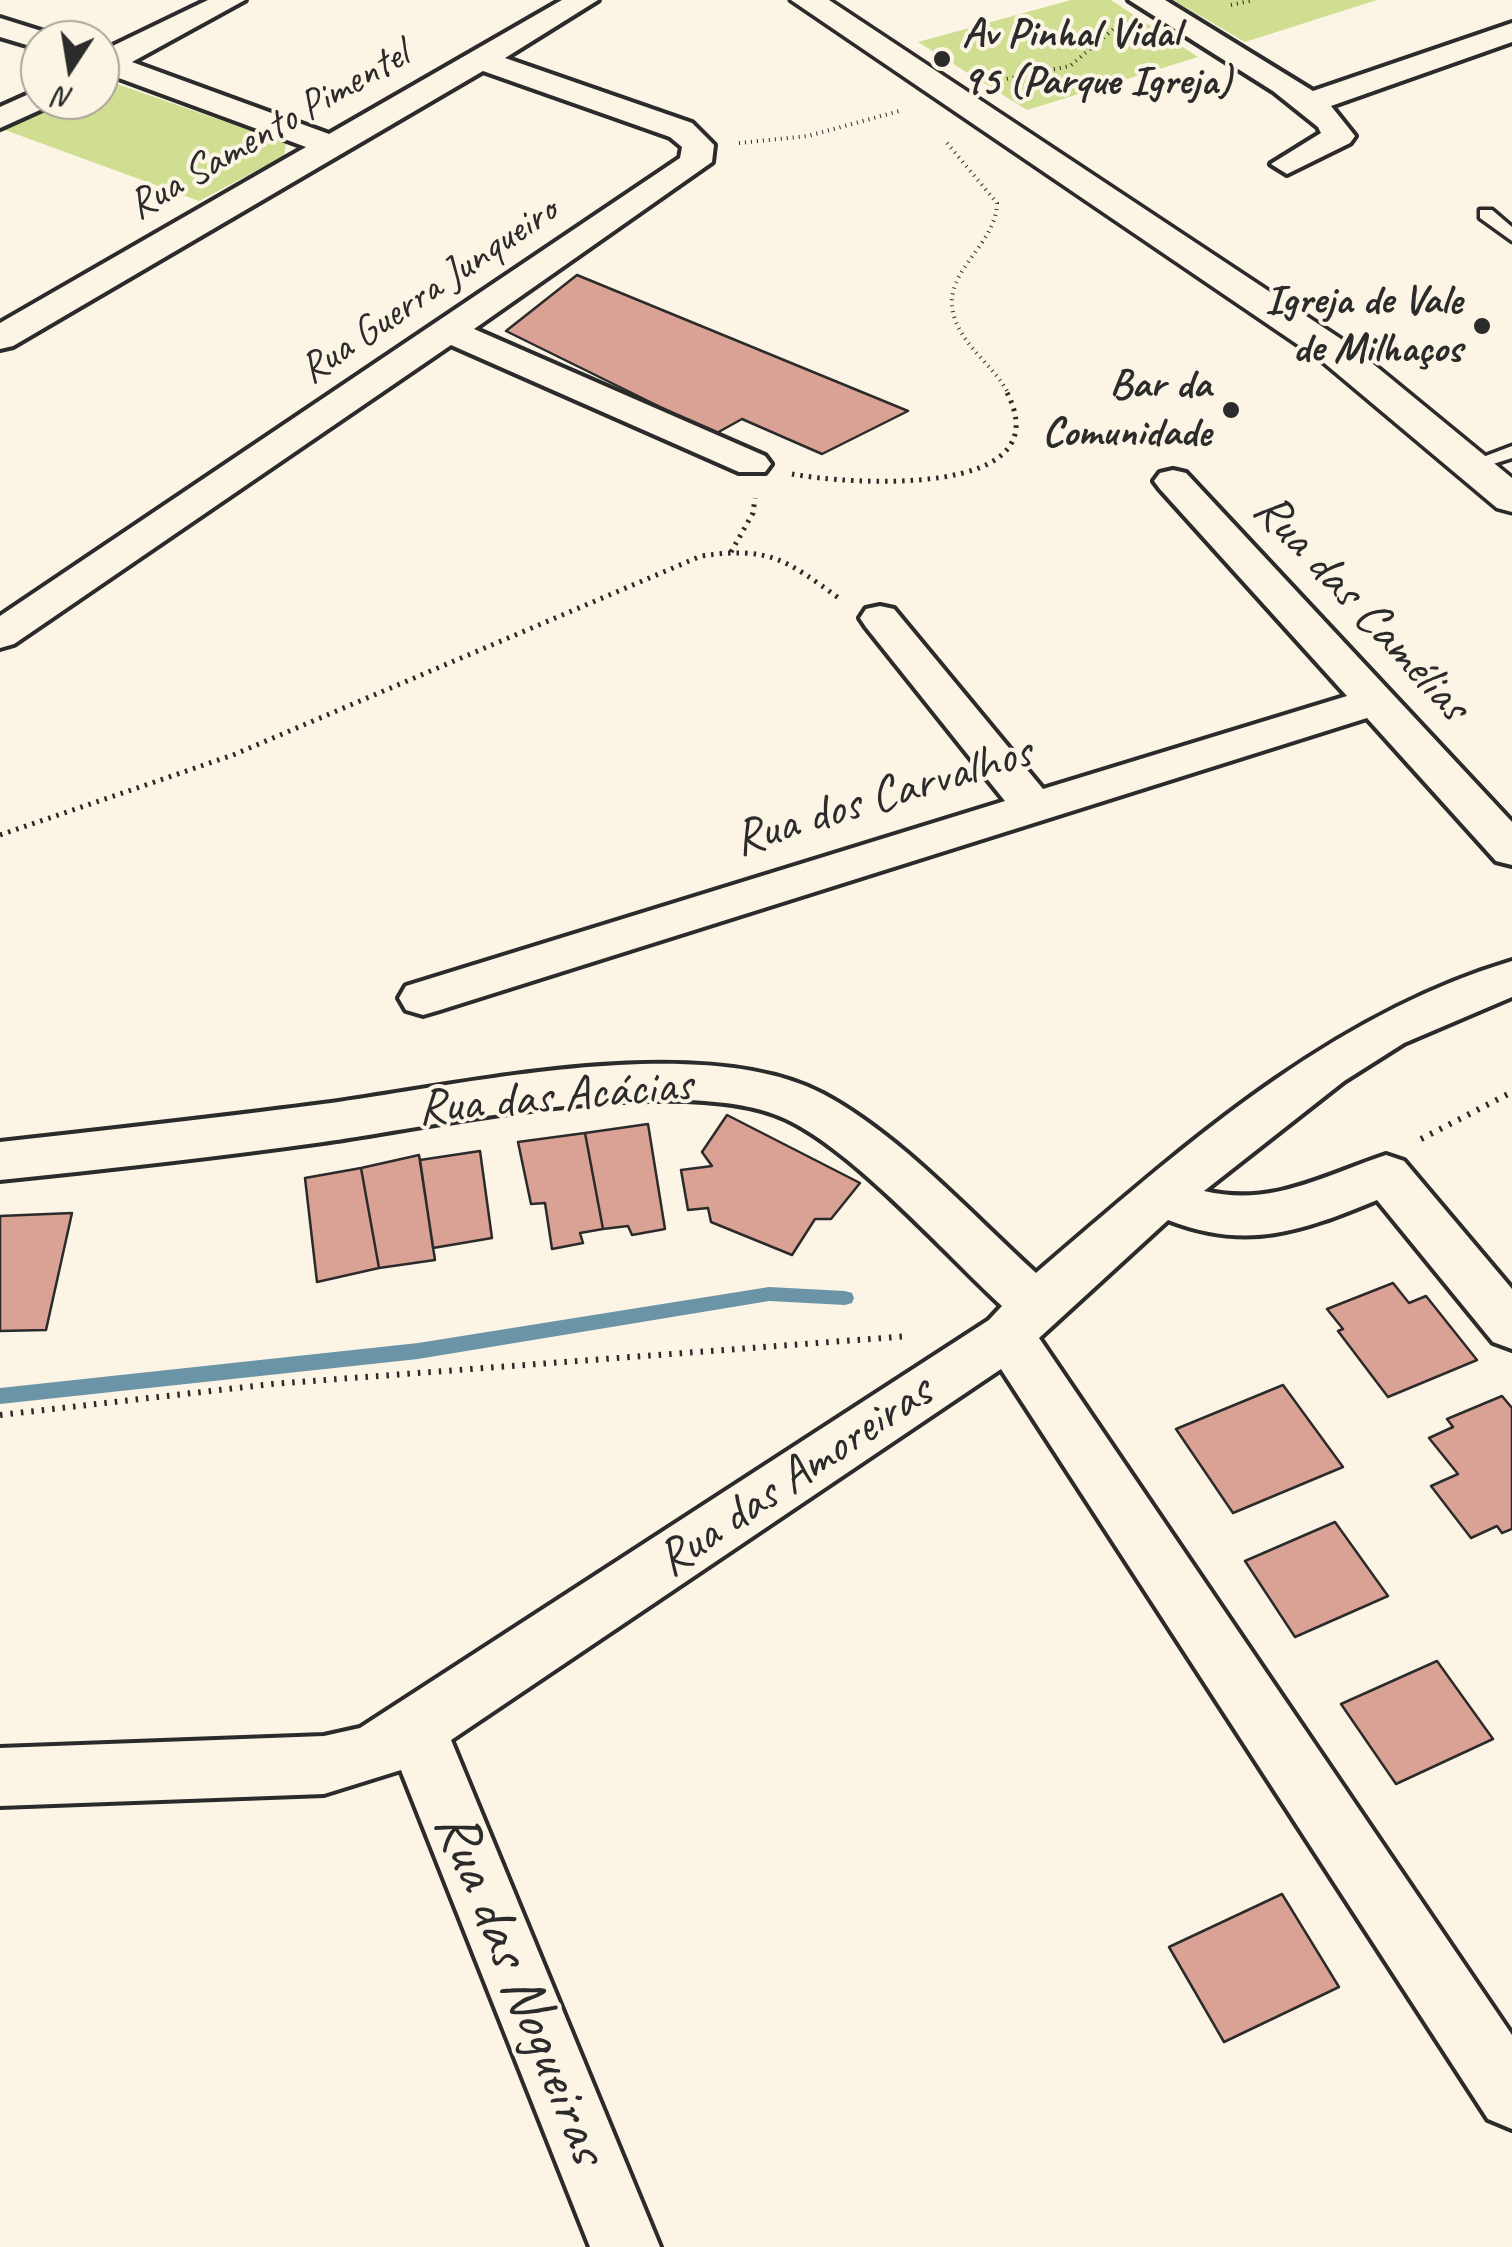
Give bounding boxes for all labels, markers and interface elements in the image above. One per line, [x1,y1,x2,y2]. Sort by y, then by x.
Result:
place label: Av Pinhal Vidal 95 (Parque Igreja) [962,10,1231,108]
north arrow [20,20,120,120]
street label: Rua Samento Pimentel [120,30,418,232]
marker: Av Pinhal Vidal 95 (Parque Igreja) [931,48,953,70]
text: N [52,79,76,117]
street label: Rua Guerra Junqueiro [290,186,568,396]
place label: Igreja de Vale de Milhaços [1265,277,1462,376]
marker: Igreja de Vale de Milhaços [1471,315,1493,337]
place label: Bar da Comunidade [1042,361,1211,460]
marker: Bar da Comunidade [1220,399,1242,421]
street label: Rua das Camélias [1240,481,1482,735]
street label: Rua dos Carvalhos [727,723,1039,871]
street label: Rua das Acácias [415,1056,695,1140]
street label: Rua das Amoreiras [646,1363,944,1591]
street label: Rua das Nogueiras [417,1801,623,2175]

